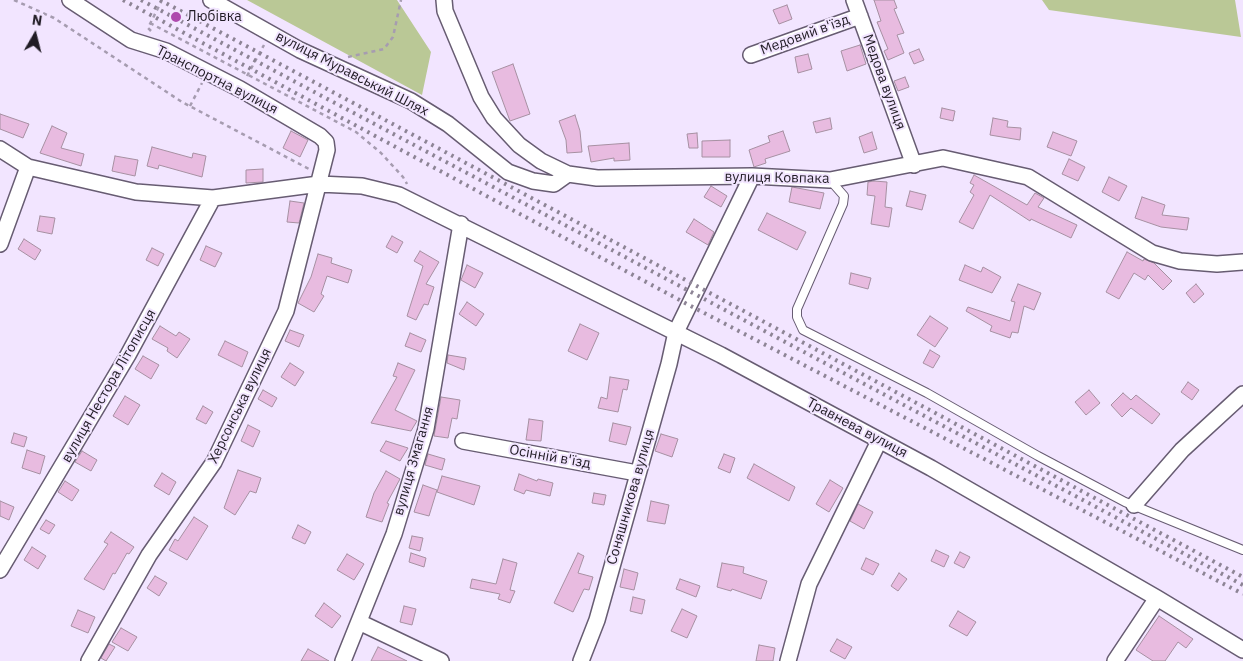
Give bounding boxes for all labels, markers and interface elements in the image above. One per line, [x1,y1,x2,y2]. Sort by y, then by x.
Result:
place label: Любівка [187,9,242,25]
north arrow [10,10,60,60]
marker: Любівка [169,10,183,24]
text: N [31,11,43,30]
street label: Медовий в'їзд [758,11,852,59]
street label: вулиця Муравський Шлях [273,28,431,120]
street label: Медова вулиця [859,32,909,132]
street label: Транспортна вулиця [153,42,281,118]
street label: вулиця Ковпака [724,169,830,187]
street label: вулиця Нестора Літописця [58,306,160,466]
street label: Херсонська вулиця [205,346,275,466]
street label: Травнева вулиця [804,394,910,462]
street label: вулиця Змагання [390,405,438,517]
street label: Соняшникова вулиця [604,427,658,567]
street label: Осінній в'їзд [508,442,592,472]

